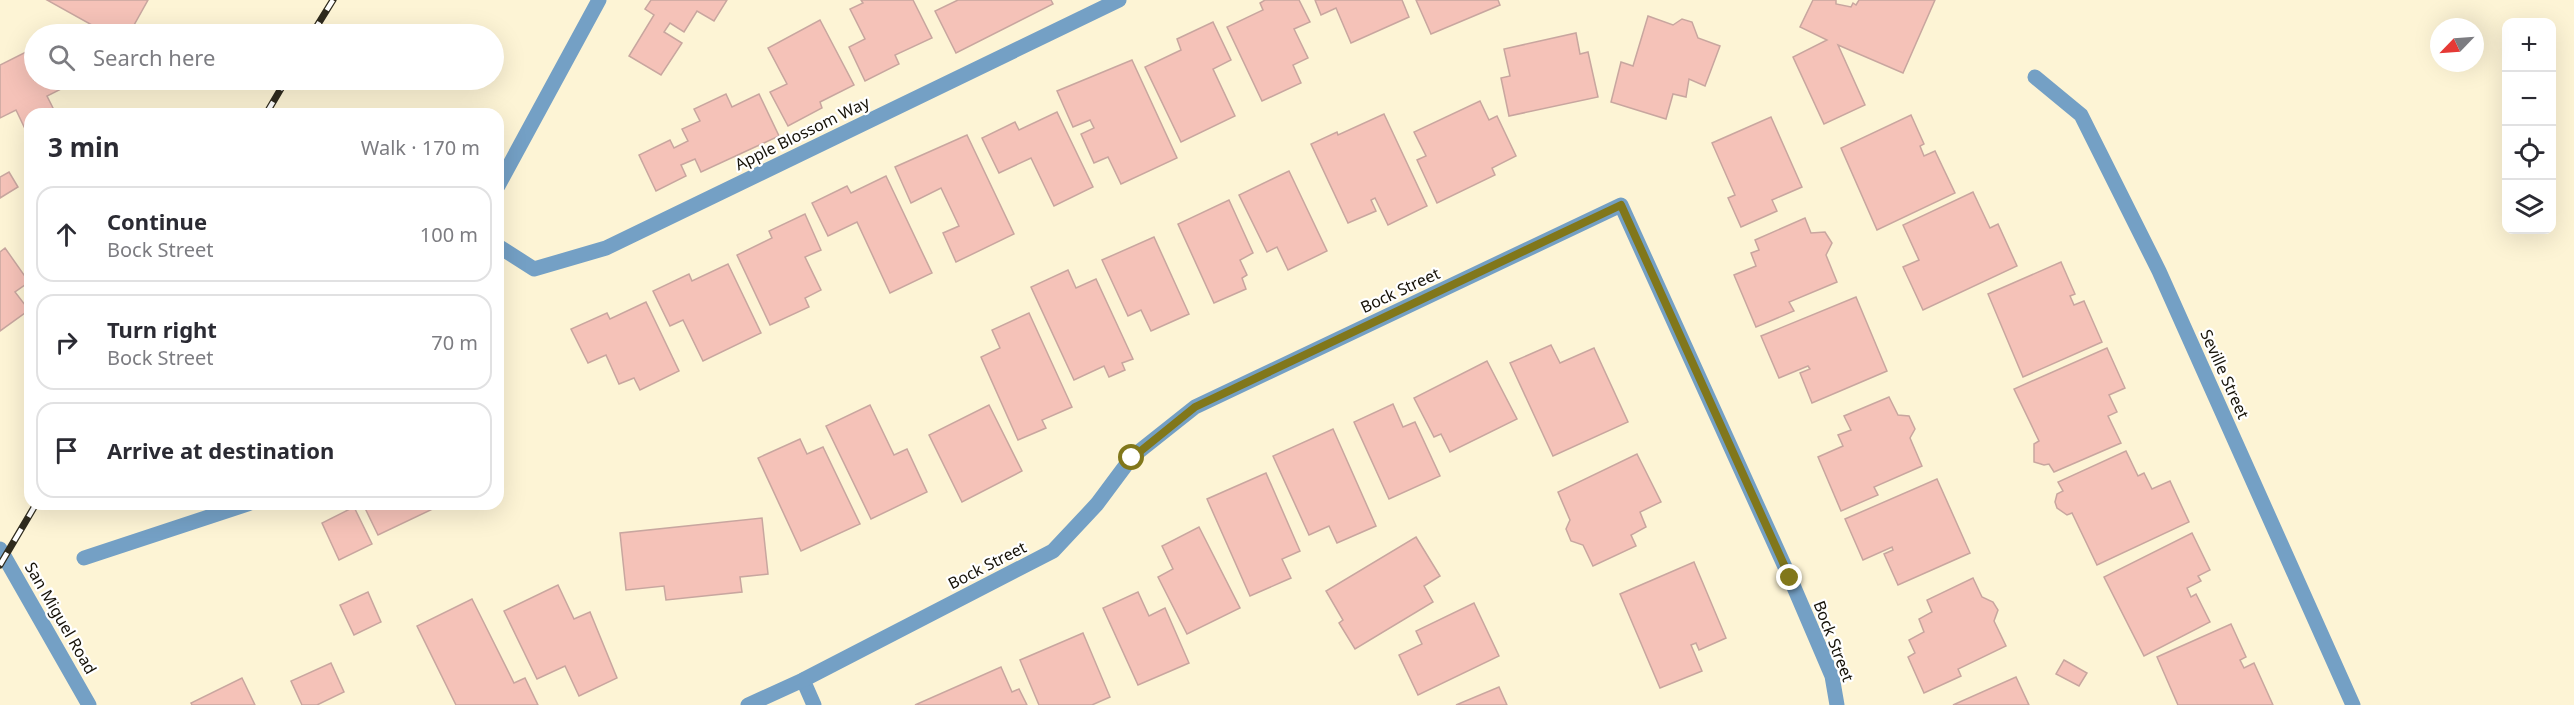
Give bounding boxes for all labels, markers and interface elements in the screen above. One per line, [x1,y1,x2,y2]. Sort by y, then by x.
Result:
north arrow [2430,18,2484,72]
map controls [2502,18,2556,234]
button: + [2502,18,2556,72]
search box [24,24,504,90]
icon: search [45,41,78,74]
text: Search here [93,42,215,72]
button: − [2502,72,2556,126]
street label: Apple Blossom Way [731,90,874,175]
button: locate [2502,126,2556,180]
text: 3 min [48,129,120,165]
text: Walk · 170 m [361,134,480,161]
button: layers [2502,180,2556,234]
text: Continue [107,206,207,236]
icon: ahead [50,218,83,251]
text: 100 m [420,221,478,248]
text: Bock Street [107,236,213,263]
street label: Bock Street [1357,262,1443,318]
text: Turn right [107,314,217,344]
icon: right [50,326,83,359]
street label: Seville Street [2195,326,2255,422]
text: 70 m [431,329,478,356]
text: Bock Street [107,344,213,371]
icon: arrive [50,434,83,467]
text: Arrive at destination [107,435,334,465]
route start [1118,444,1144,470]
street label: Bock Street [944,536,1030,594]
street label: San Miguel Road [20,558,102,678]
route end [1776,564,1802,590]
street label: Bock Street [1808,597,1860,685]

